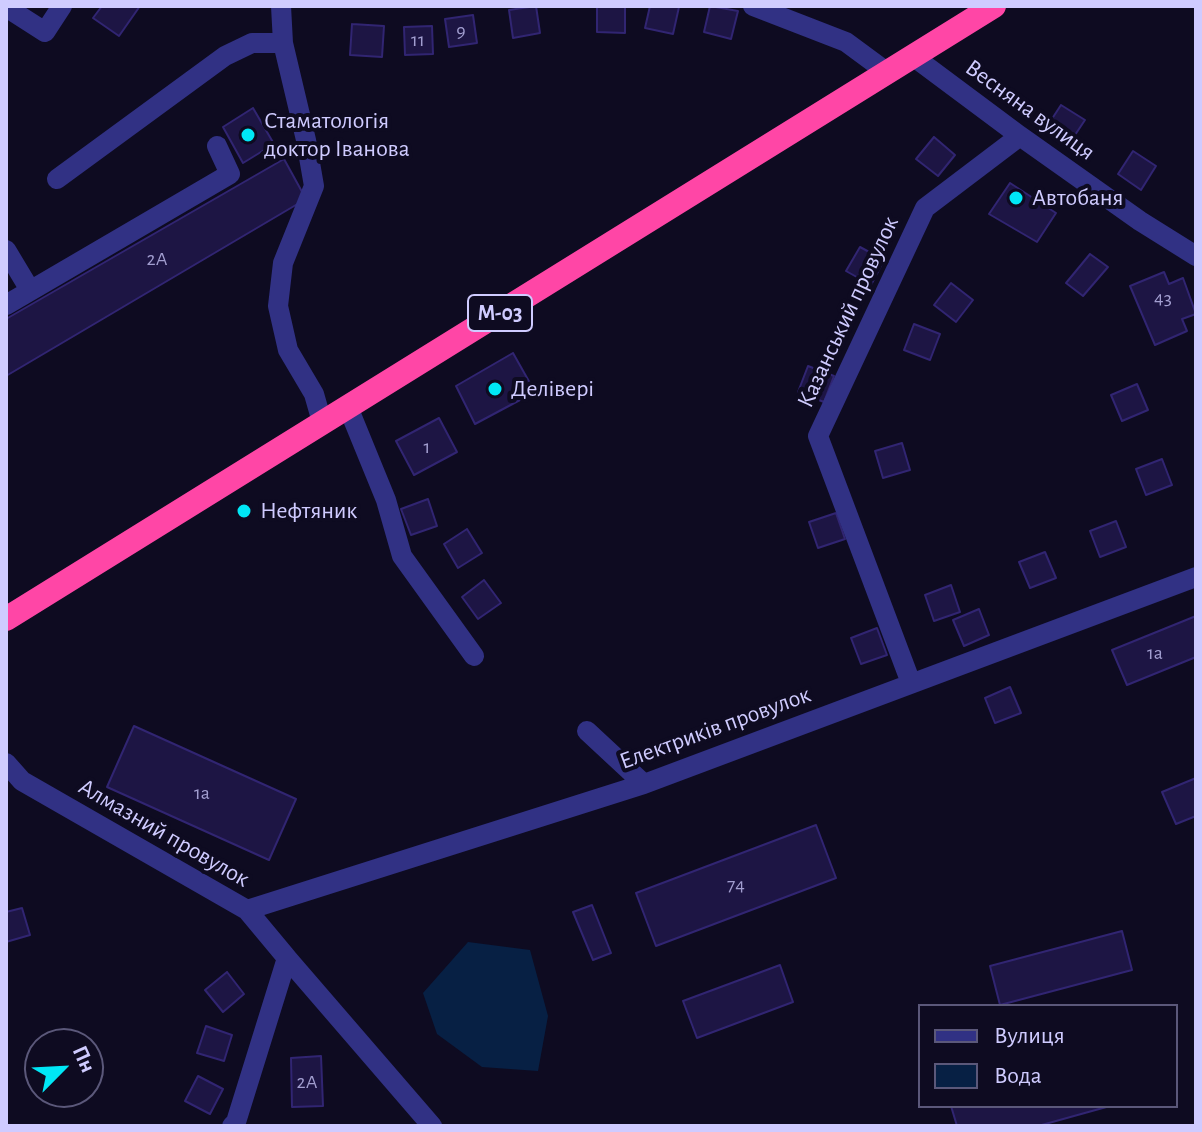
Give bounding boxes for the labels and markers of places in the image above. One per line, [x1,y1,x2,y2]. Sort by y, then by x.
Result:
place label: Стаматологія доктор Іванова [264,107,410,163]
marker: Стаматологія доктор Іванова [239,126,257,144]
place label: Автобаня [1032,184,1124,212]
marker: Автобаня [1007,189,1025,207]
place label: Делівері [511,375,594,403]
marker: Делівері [486,380,504,398]
place label: Нефтяник [260,497,357,525]
marker: Нефтяник [235,502,253,520]

